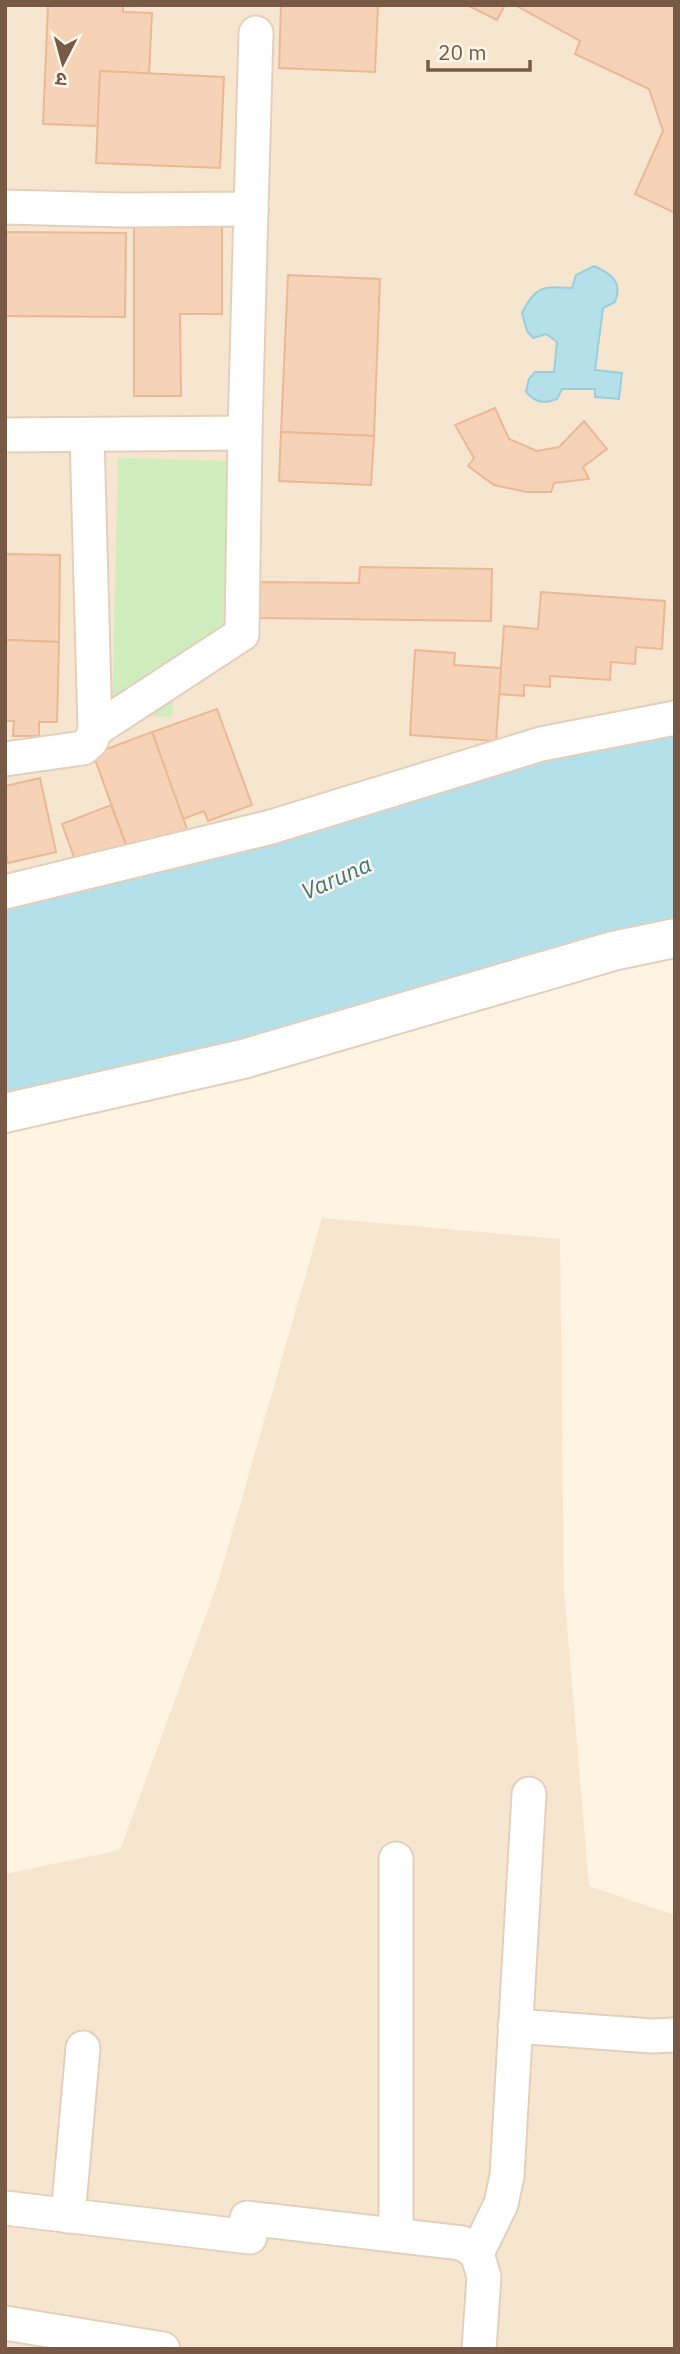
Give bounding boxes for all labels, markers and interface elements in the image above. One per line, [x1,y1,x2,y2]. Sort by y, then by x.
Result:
north arrow [28,28,98,98]
scale bar [428,28,530,72]
text: 20 m [438,38,487,66]
text: उ [54,67,68,92]
water label: Varuna [296,848,376,906]

